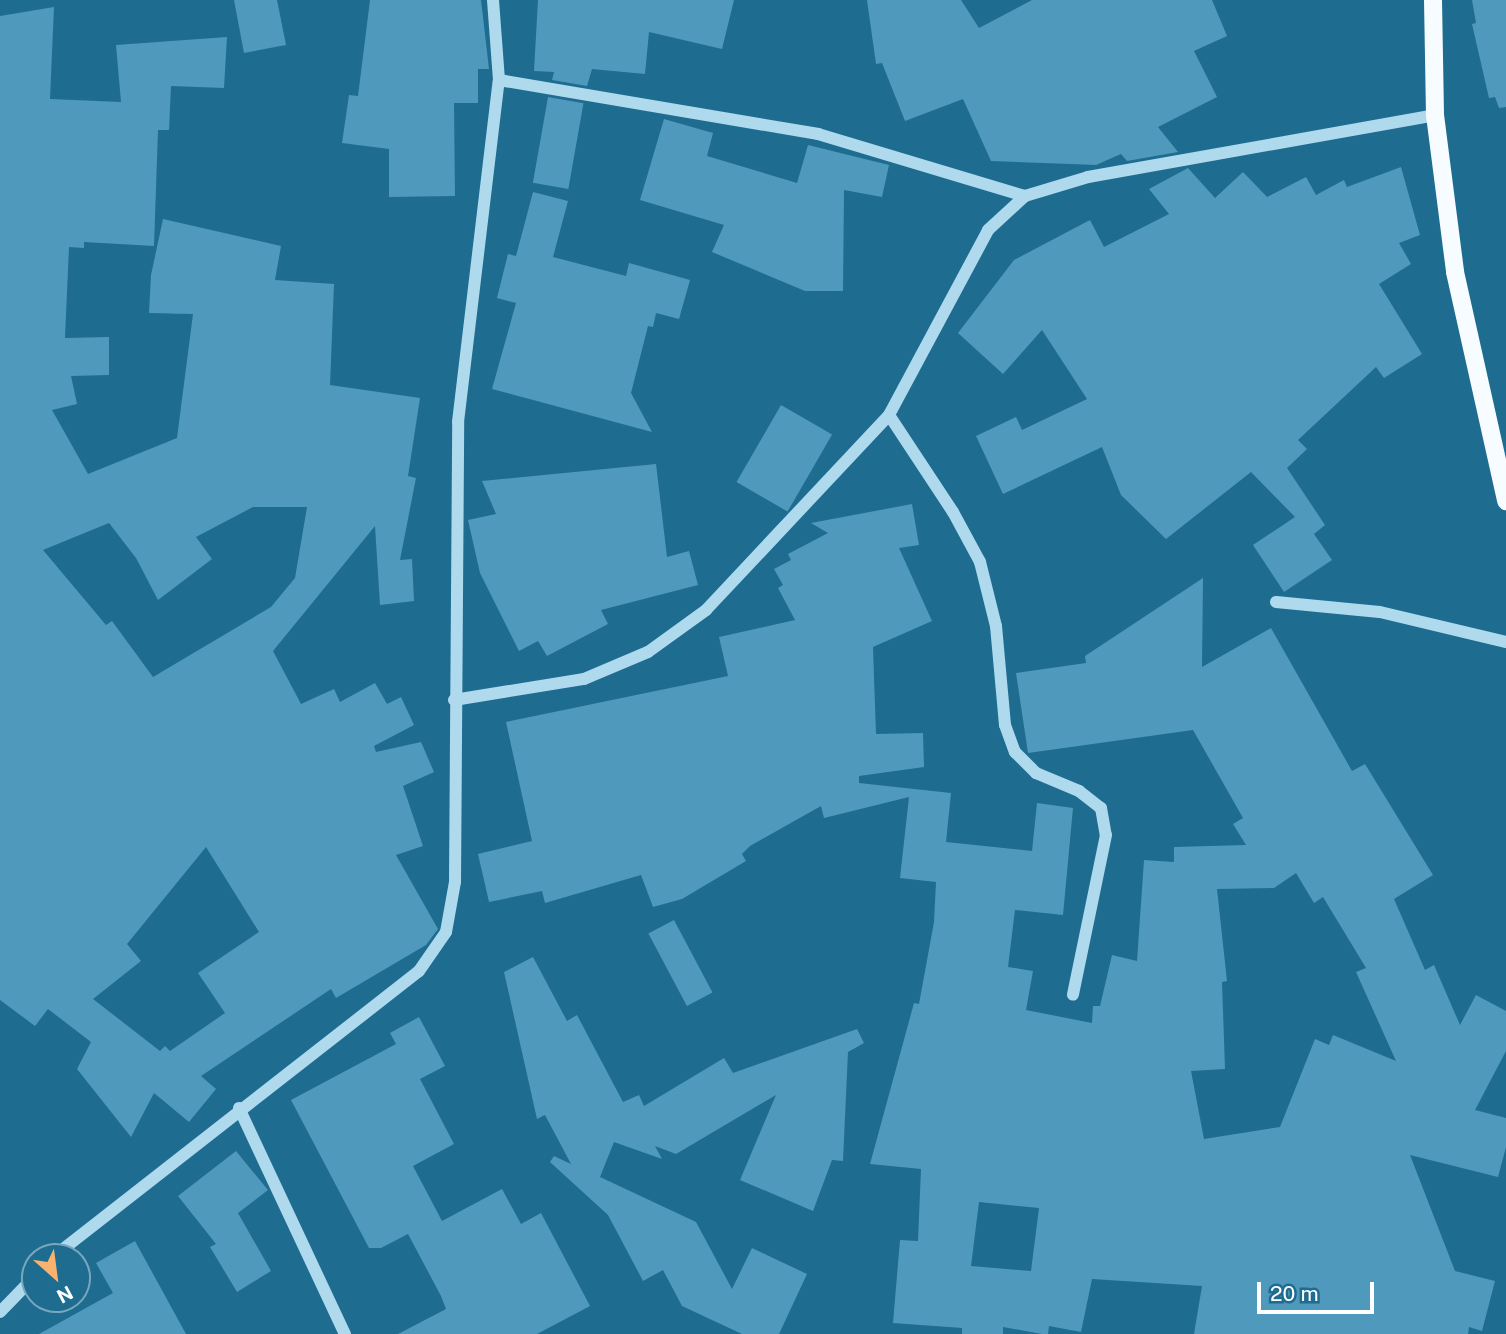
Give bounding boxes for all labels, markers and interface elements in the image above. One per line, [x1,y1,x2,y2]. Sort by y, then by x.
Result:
north arrow [21,1243,91,1313]
scale bar [1261,1268,1378,1312]
text: 20 m [1270,1281,1319,1306]
text: N [53,1282,77,1308]

